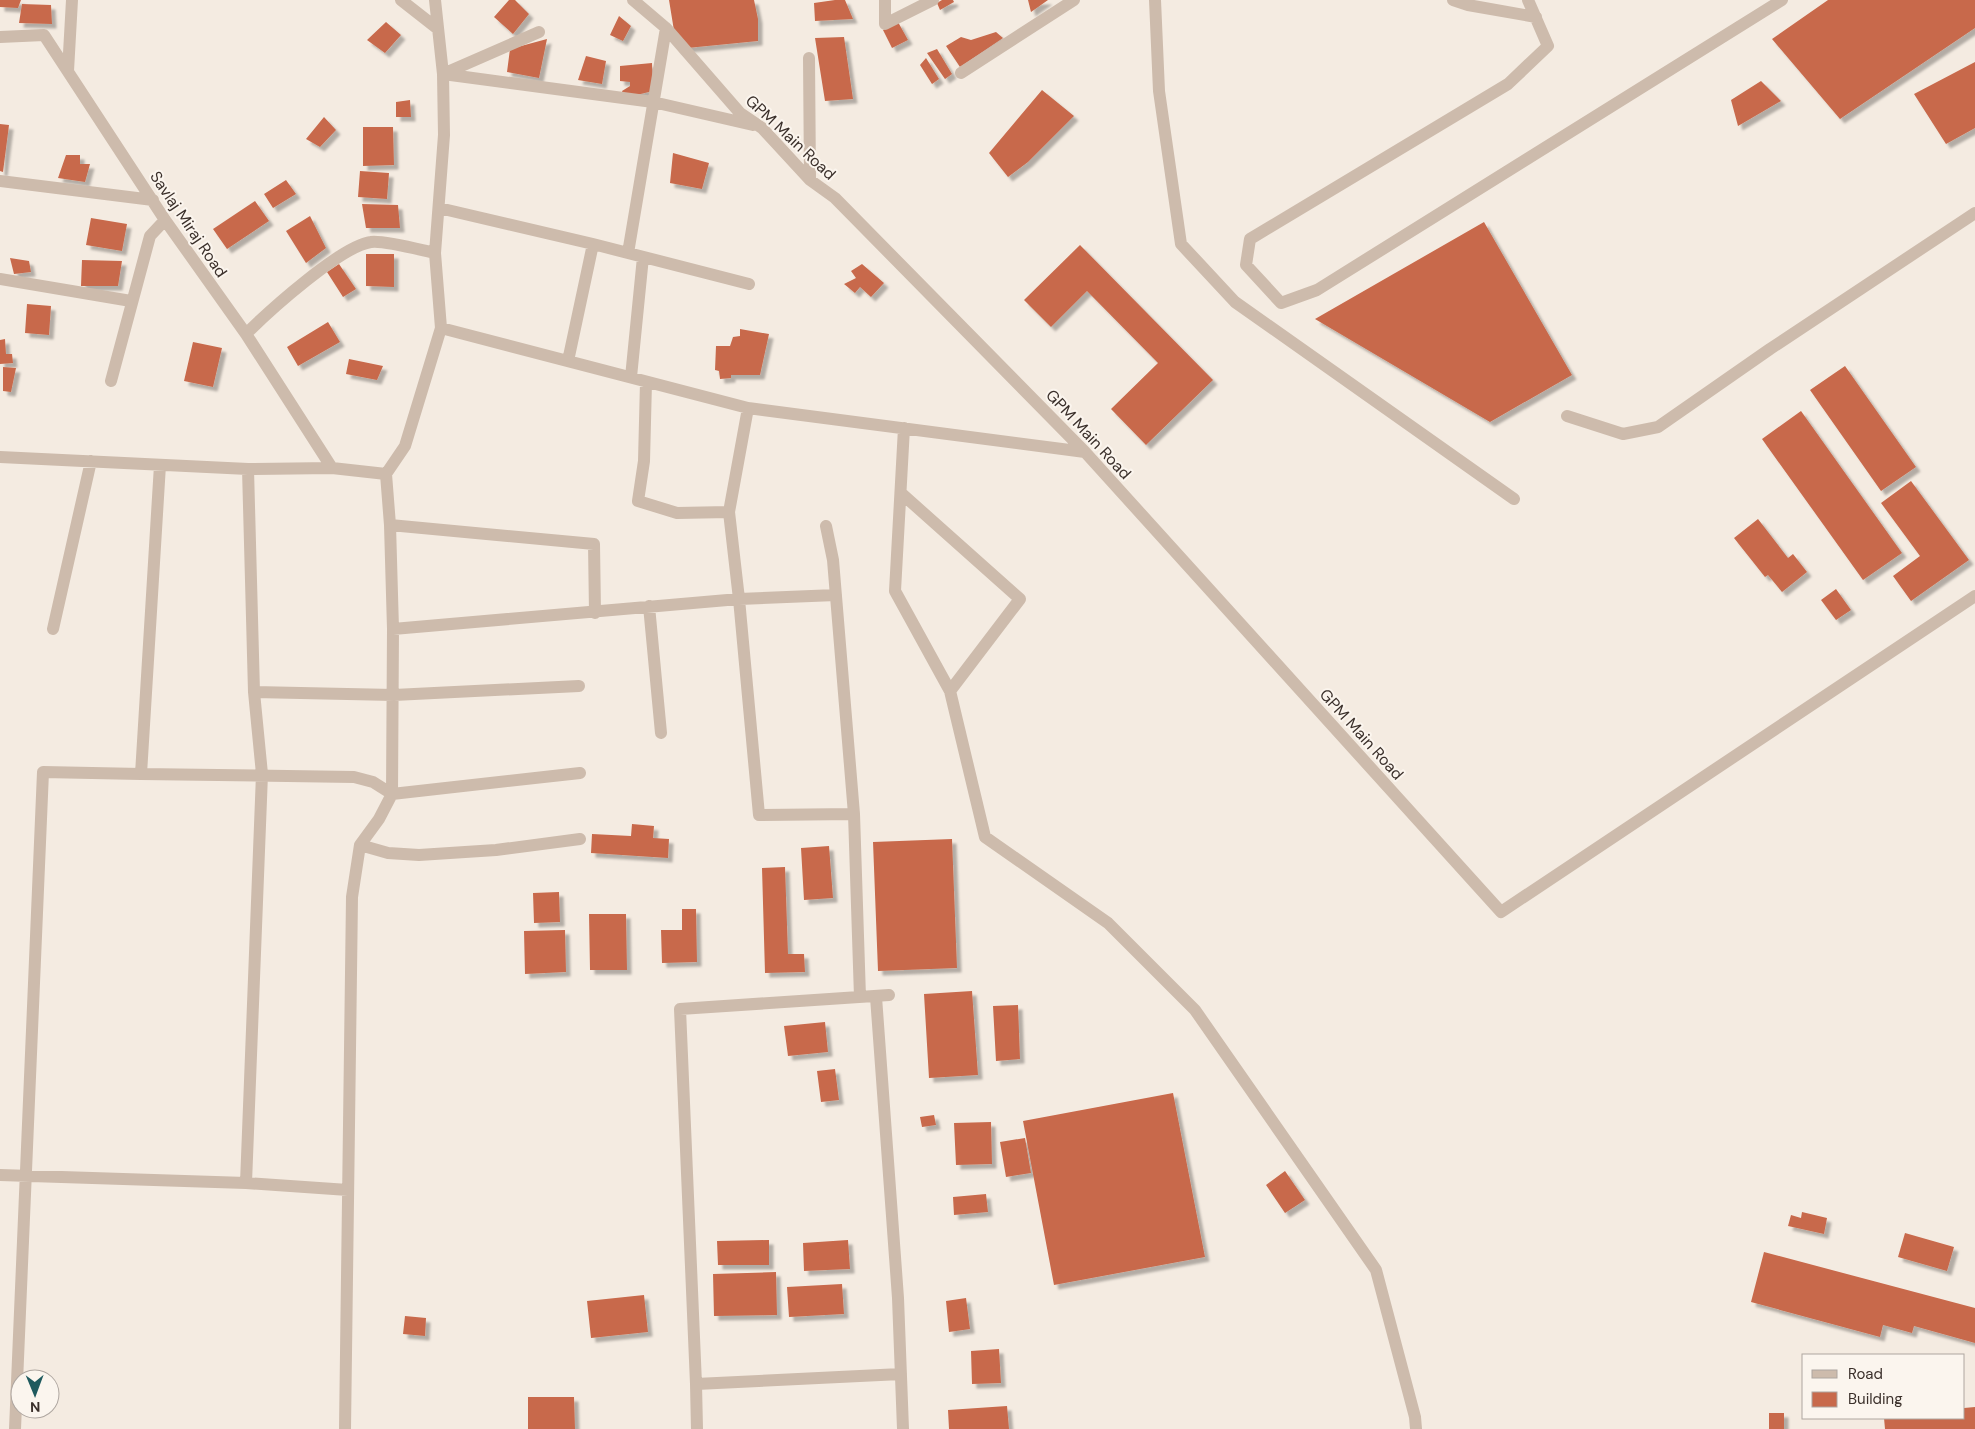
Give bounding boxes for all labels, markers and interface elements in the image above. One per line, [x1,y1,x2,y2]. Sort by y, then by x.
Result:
street label: GPM Main Road [741,90,840,185]
street label: Savlaj Miraj Road [145,167,232,281]
street label: GPM Main Road [1041,385,1136,484]
street label: GPM Main Road [1315,684,1408,784]
legend [1802,1354,1965,1419]
text: Road [1848,1364,1883,1384]
north arrow [10,1369,60,1419]
text: Building [1848,1389,1903,1409]
text: N [30,1398,40,1416]

